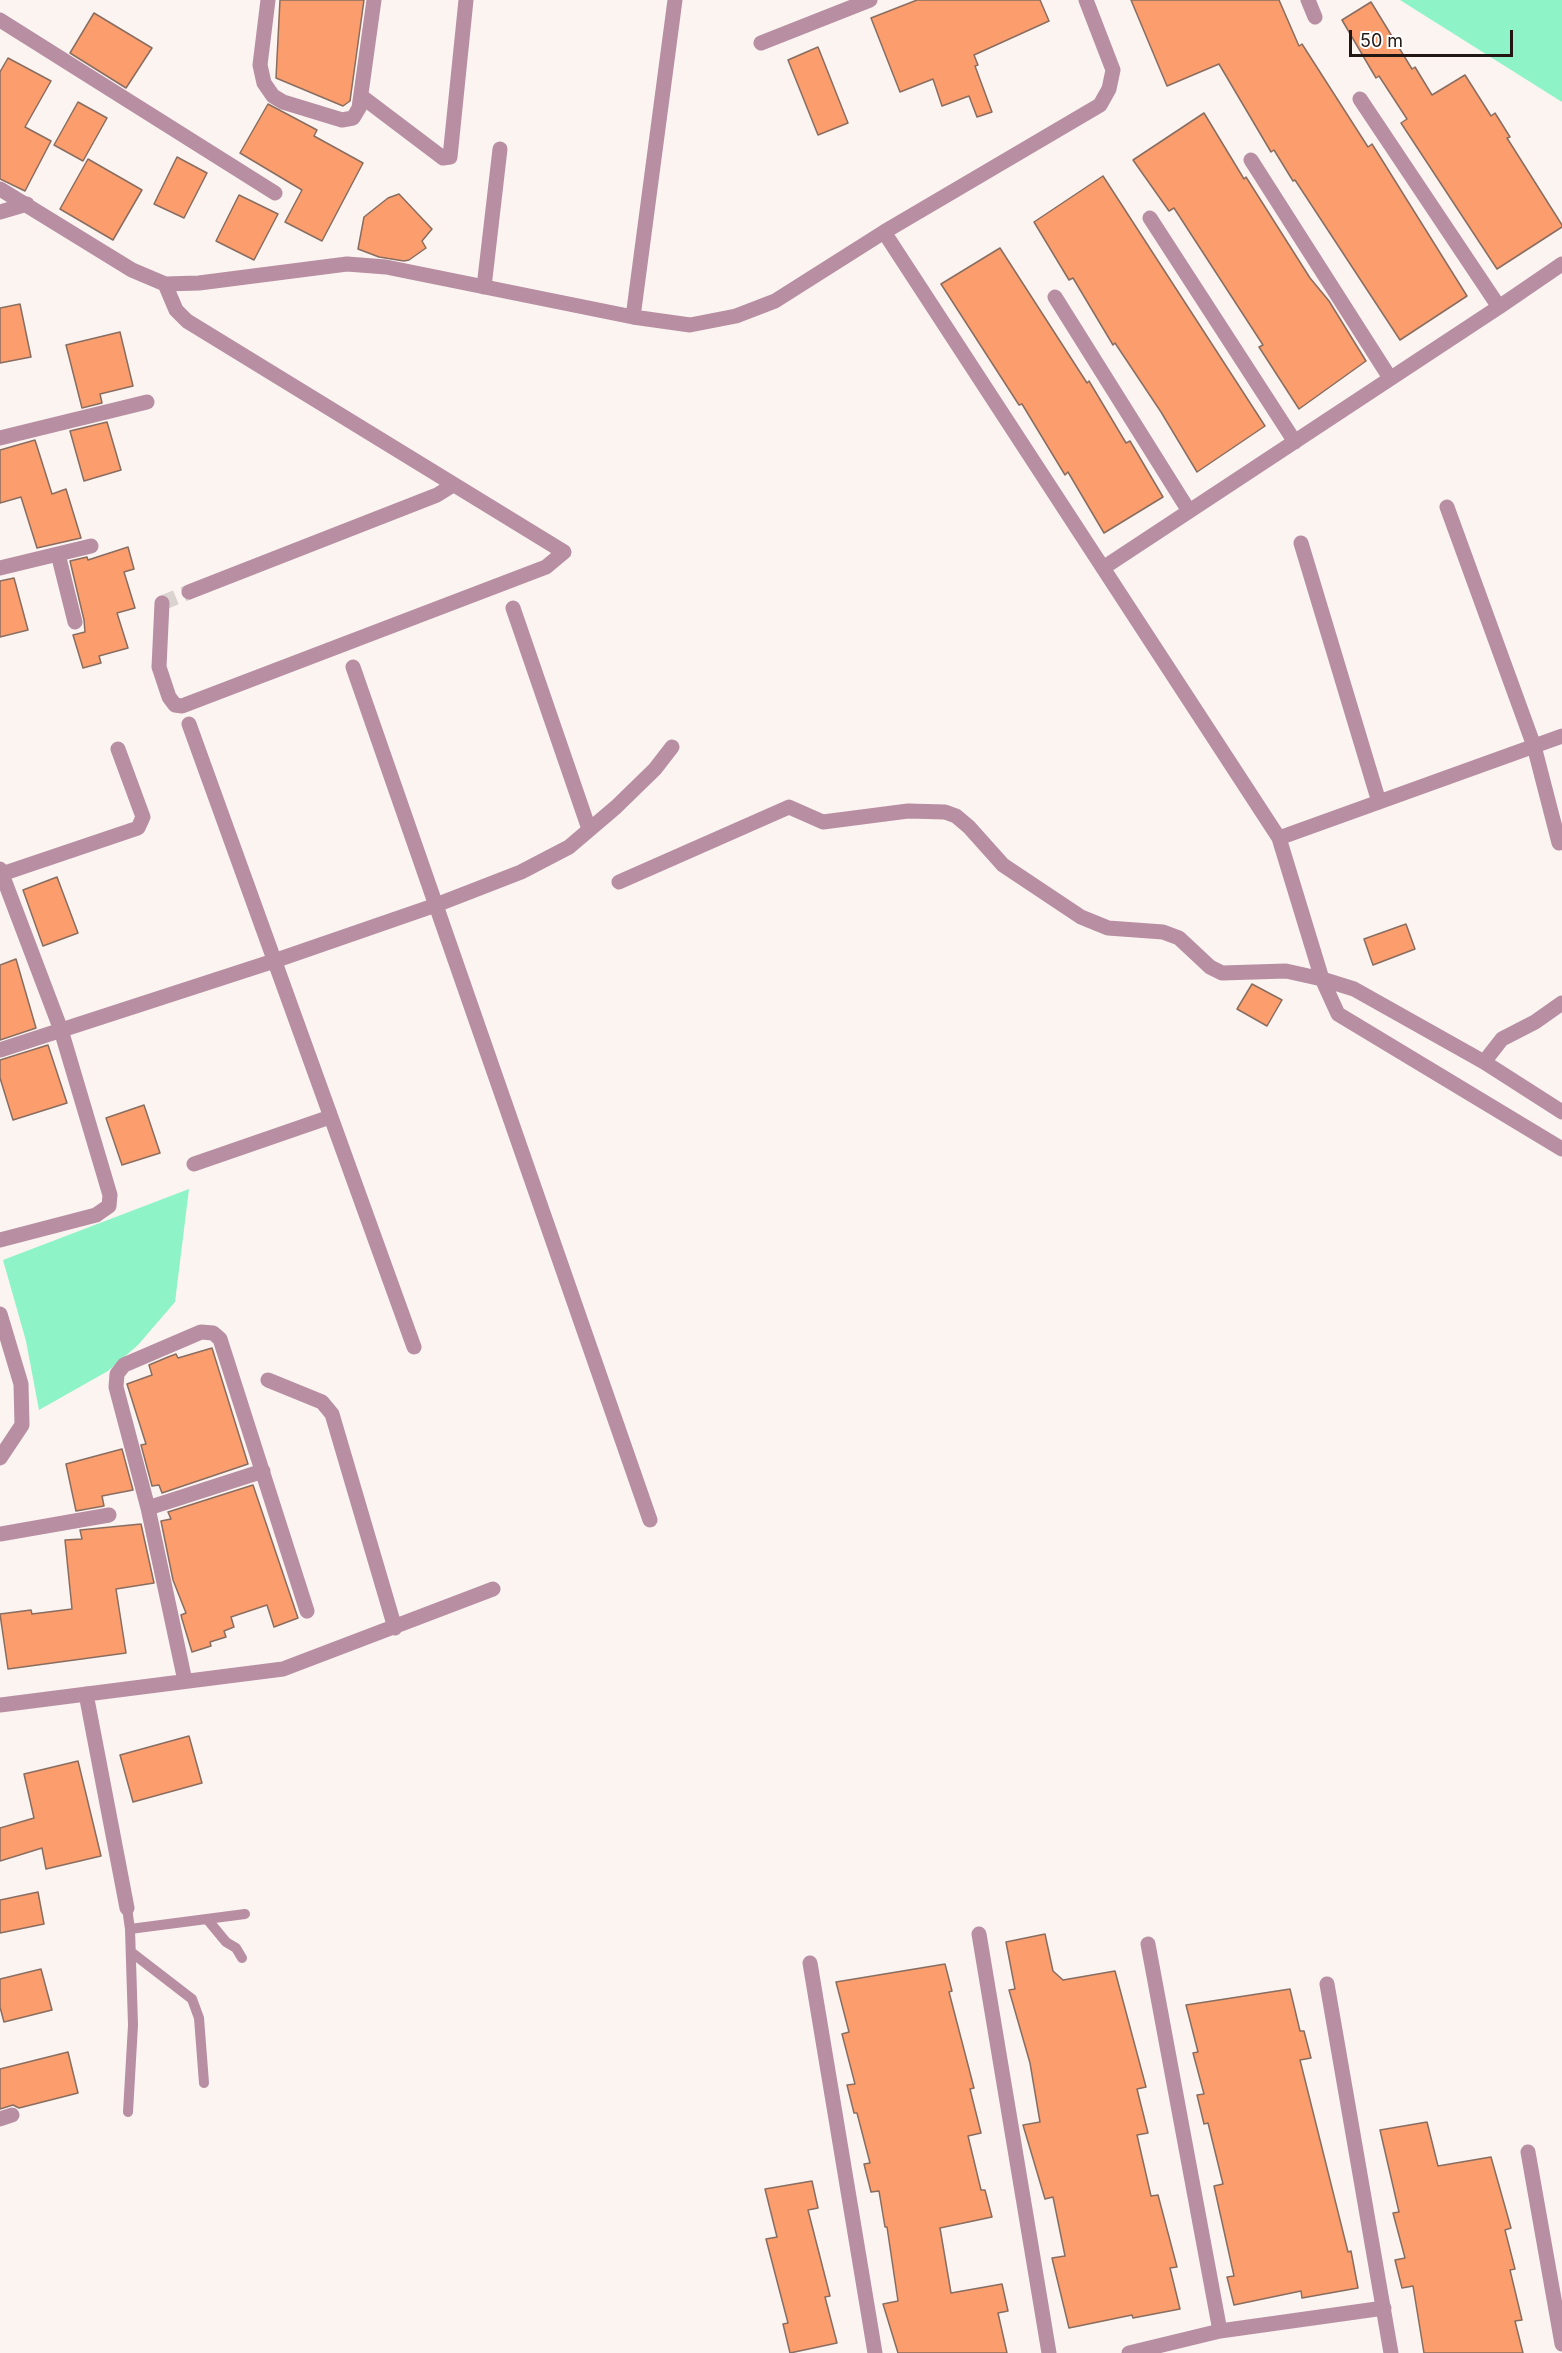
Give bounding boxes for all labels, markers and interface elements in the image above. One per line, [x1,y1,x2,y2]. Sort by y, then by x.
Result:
scale bar [1352,18,1516,56]
text: 50 m [1360,30,1403,51]

